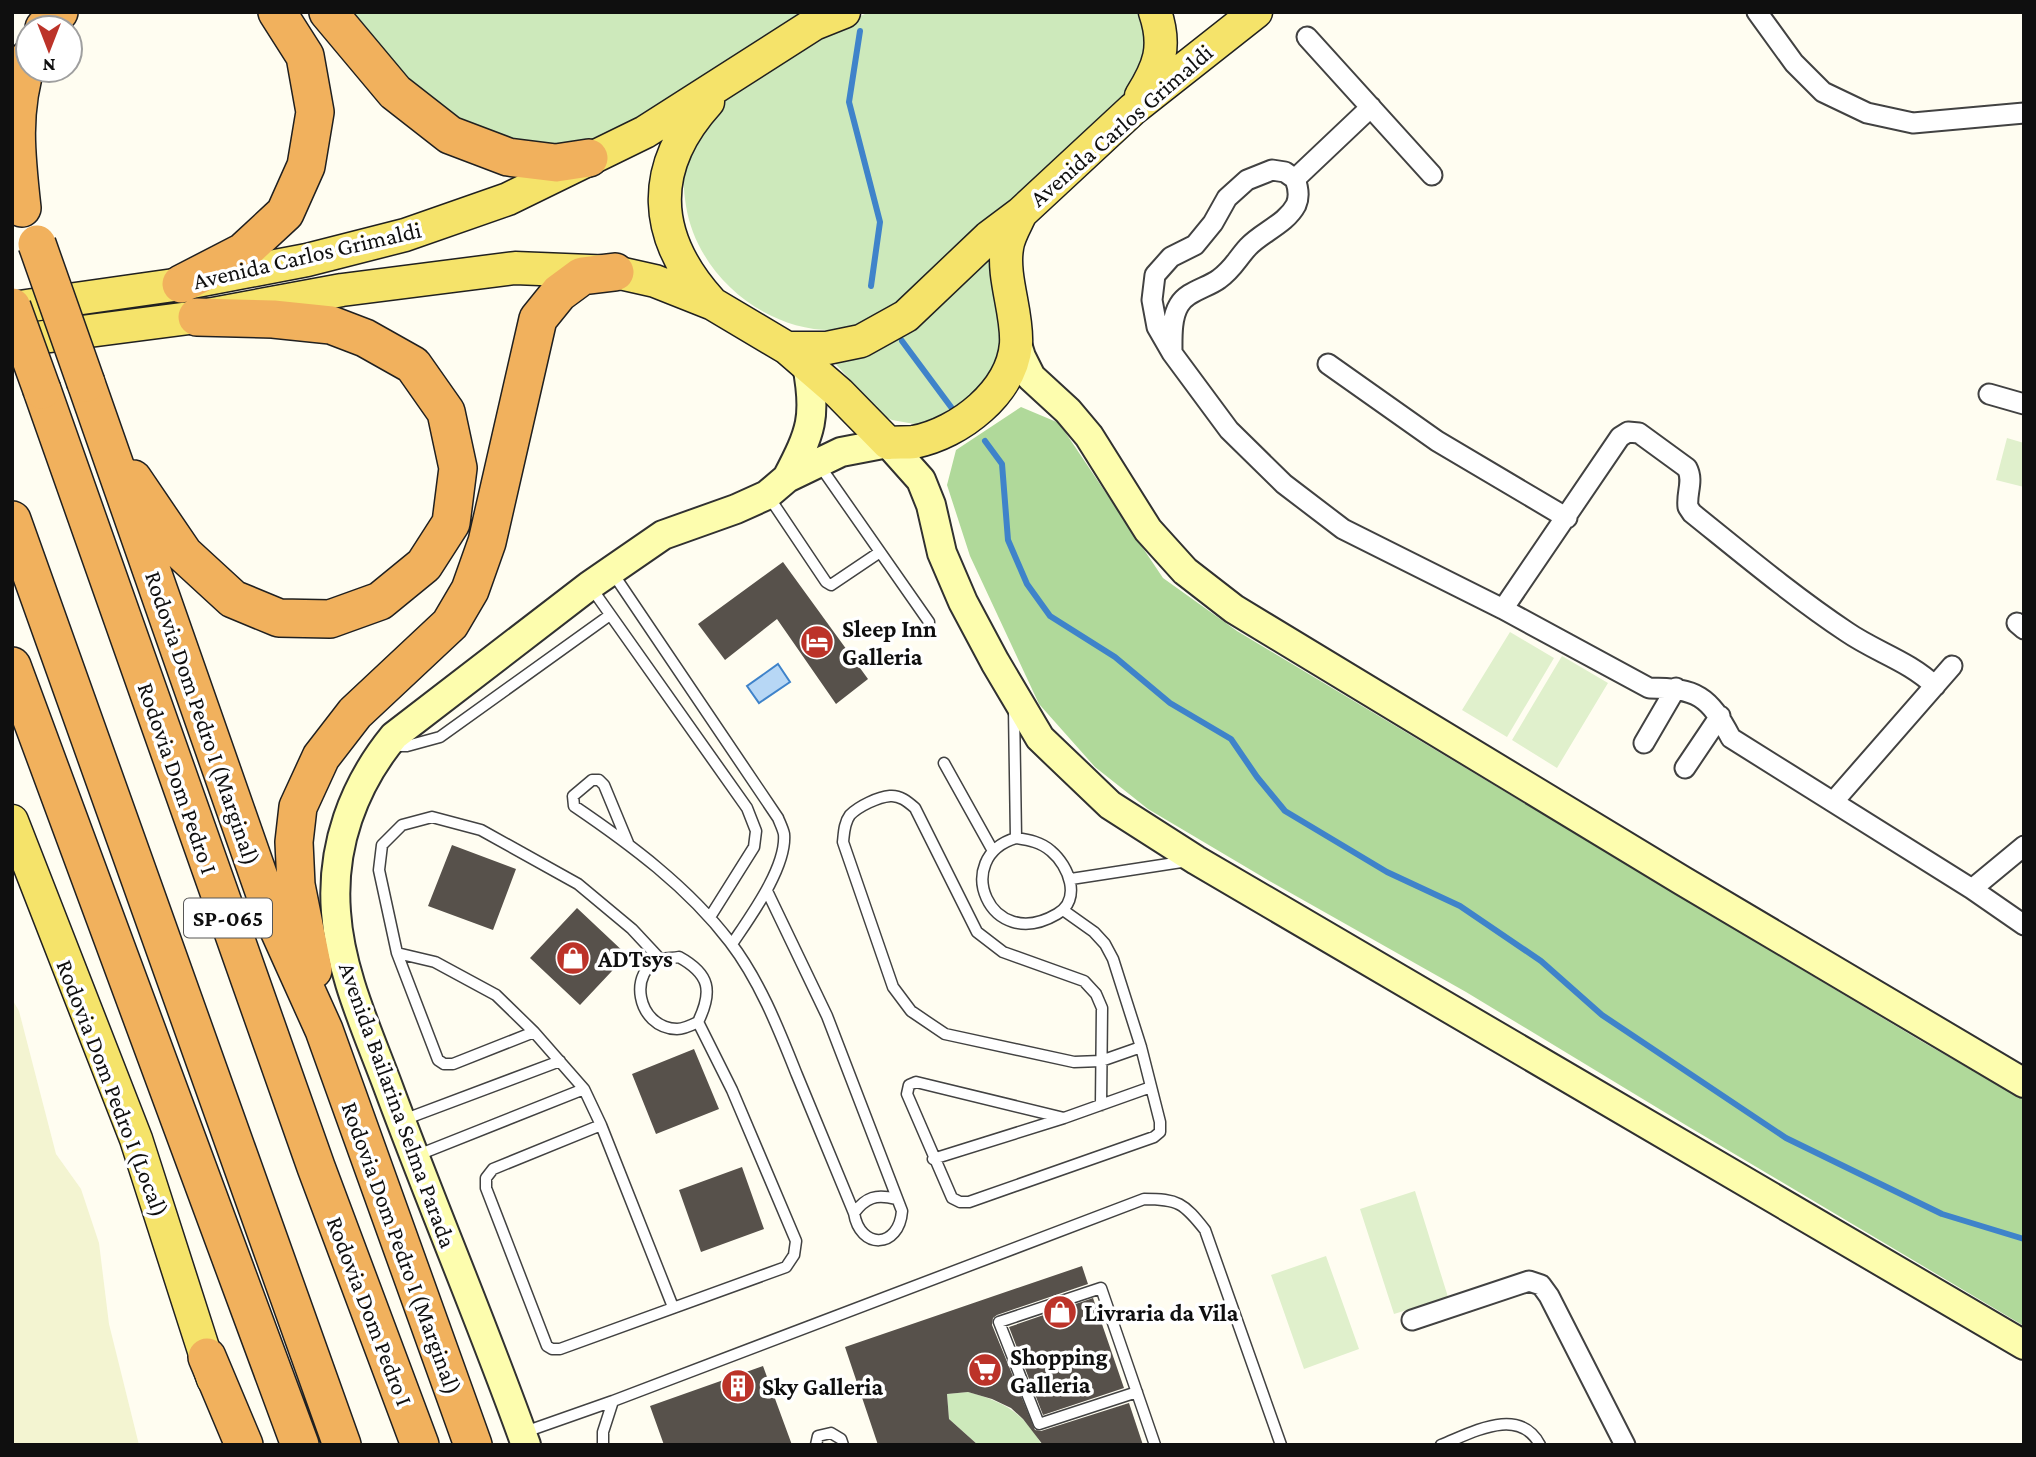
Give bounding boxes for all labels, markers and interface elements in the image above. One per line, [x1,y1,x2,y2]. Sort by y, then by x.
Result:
north arrow [14,14,84,84]
street label: Avenida Carlos Grimaldi [1024,38,1218,212]
text: N [42,55,55,76]
street label: Avenida Carlos Grimaldi [190,216,424,294]
street label: Rodovia Dom Pedro I (Marginal) [139,567,267,869]
place label: Sleep Inn Galleria [842,615,937,670]
hotel icon: Sleep Inn Galleria [798,623,836,661]
street label: Rodovia Dom Pedro I [132,679,224,877]
road number: SP-065 [184,898,272,937]
shop icon: ADTsys [554,939,592,977]
place label: ADTsys [597,945,673,972]
street label: Rodovia Dom Pedro I (Local) [51,956,175,1221]
street label: Avenida Bailarina Selma Parada [334,959,462,1251]
street label: Rodovia Dom Pedro I (Marginal) [336,1098,468,1398]
street label: Rodovia Dom Pedro I [321,1212,419,1410]
shop icon: Livraria da Vila [1041,1293,1079,1331]
place label: Livraria da Vila [1084,1299,1239,1326]
place label: Shopping Galleria [1010,1343,1108,1398]
supermarket icon: Shopping Galleria [966,1351,1004,1389]
building icon: Sky Galleria [719,1367,757,1405]
place label: Sky Galleria [762,1373,884,1400]

